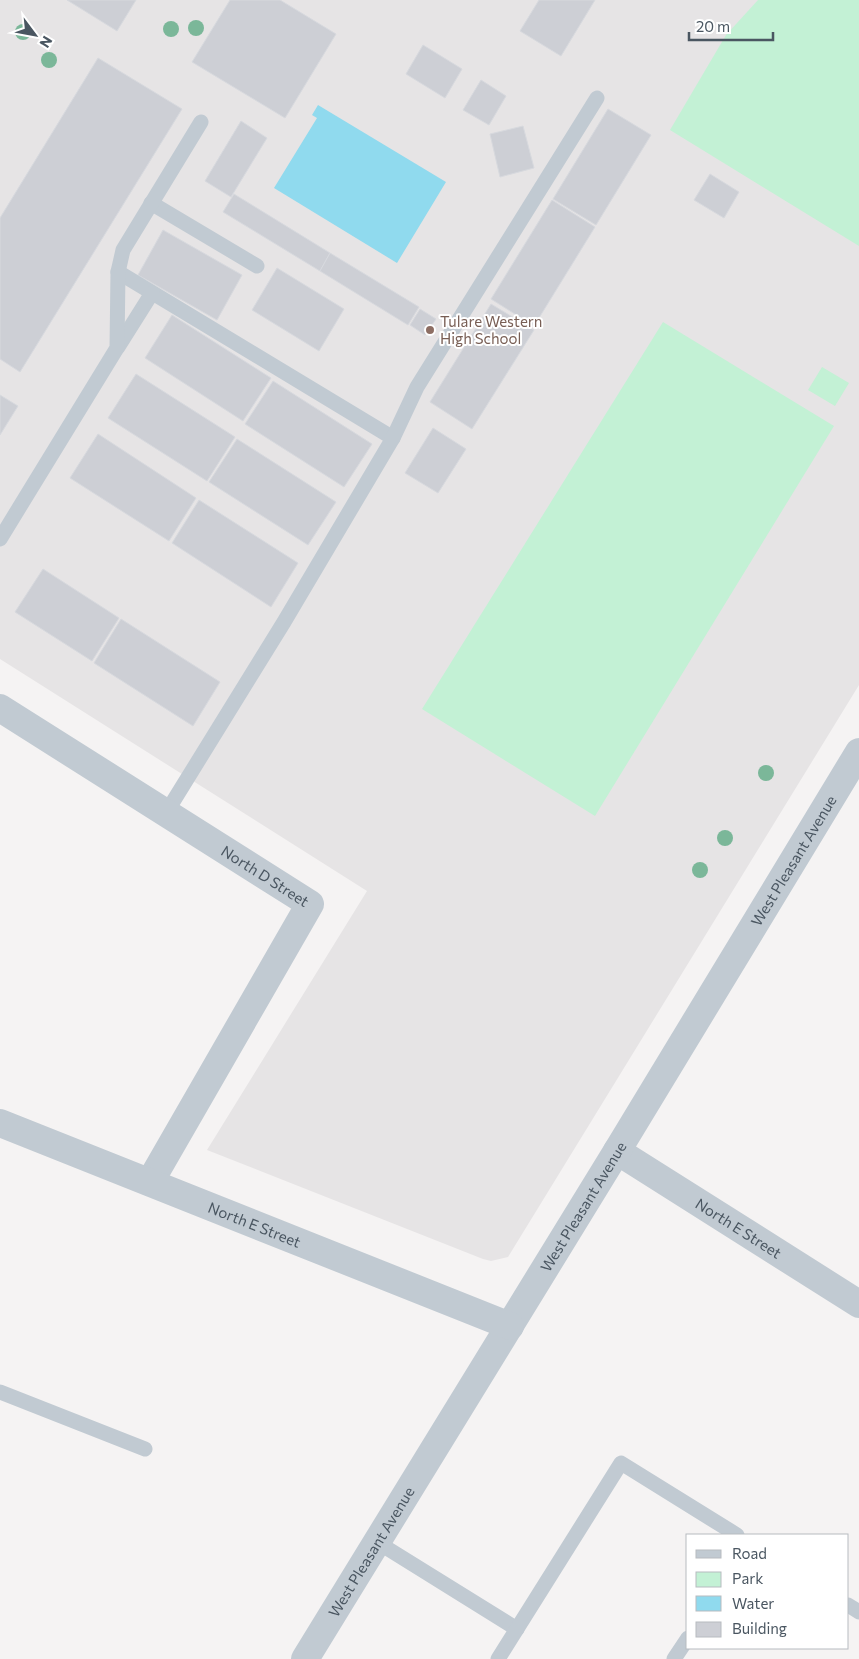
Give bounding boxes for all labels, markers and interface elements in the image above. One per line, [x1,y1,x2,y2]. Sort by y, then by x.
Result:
north arrow [10,10,60,60]
scale bar [689,10,773,42]
text: 20 m [696,17,730,35]
text: N [36,33,56,51]
place label: Tulare Western High School [440,312,542,347]
marker: Tulare Western High School [424,324,436,336]
street label: West Pleasant Avenue [747,792,840,929]
street label: North D Street [218,841,313,910]
street label: West Pleasant Avenue [536,1138,630,1275]
street label: North E Street [692,1194,785,1262]
street label: North E Street [206,1198,303,1251]
street label: West Pleasant Avenue [324,1483,418,1620]
legend [686,1534,849,1649]
text: Road [732,1544,767,1562]
text: Park [732,1569,763,1587]
text: Water [732,1594,774,1612]
text: Building [732,1619,787,1637]

